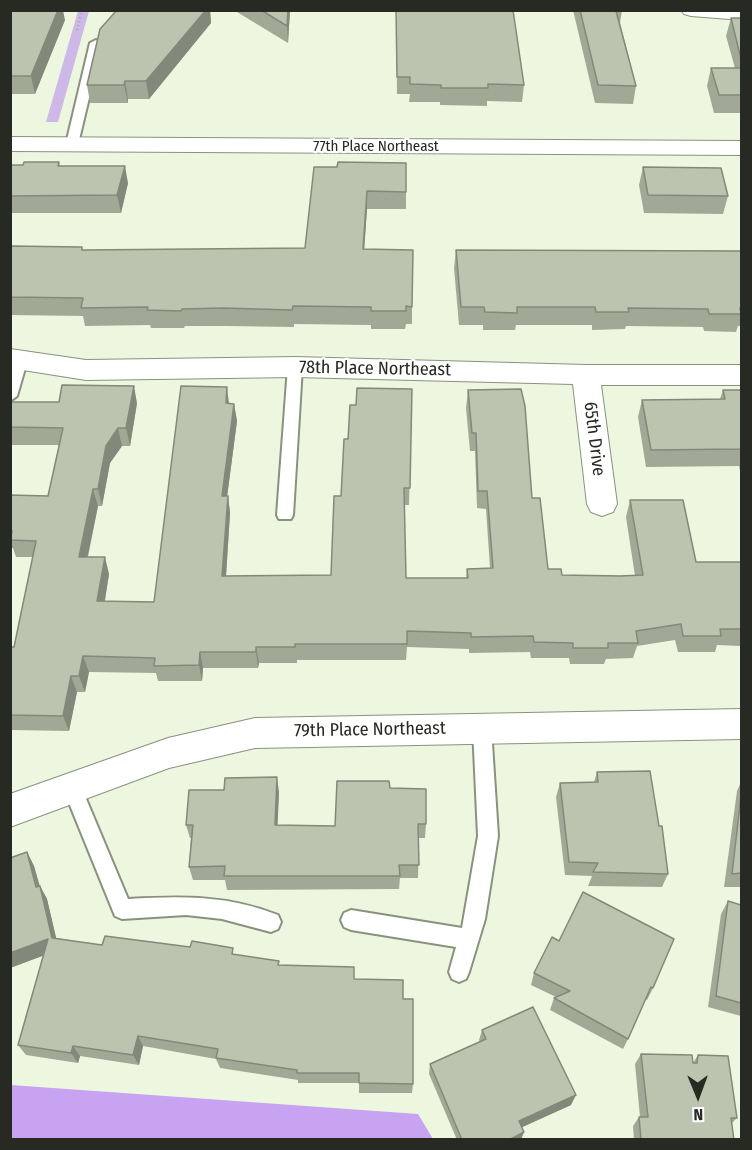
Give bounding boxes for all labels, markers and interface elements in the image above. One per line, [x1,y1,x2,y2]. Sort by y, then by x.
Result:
street label: 77th Place Northeast [313,138,439,156]
street label: 78th Place Northeast [299,357,451,381]
street label: 65th Drive [579,401,609,477]
street label: 79th Place Northeast [294,718,446,742]
north arrow [668,1066,728,1126]
text: N [693,1105,703,1124]

